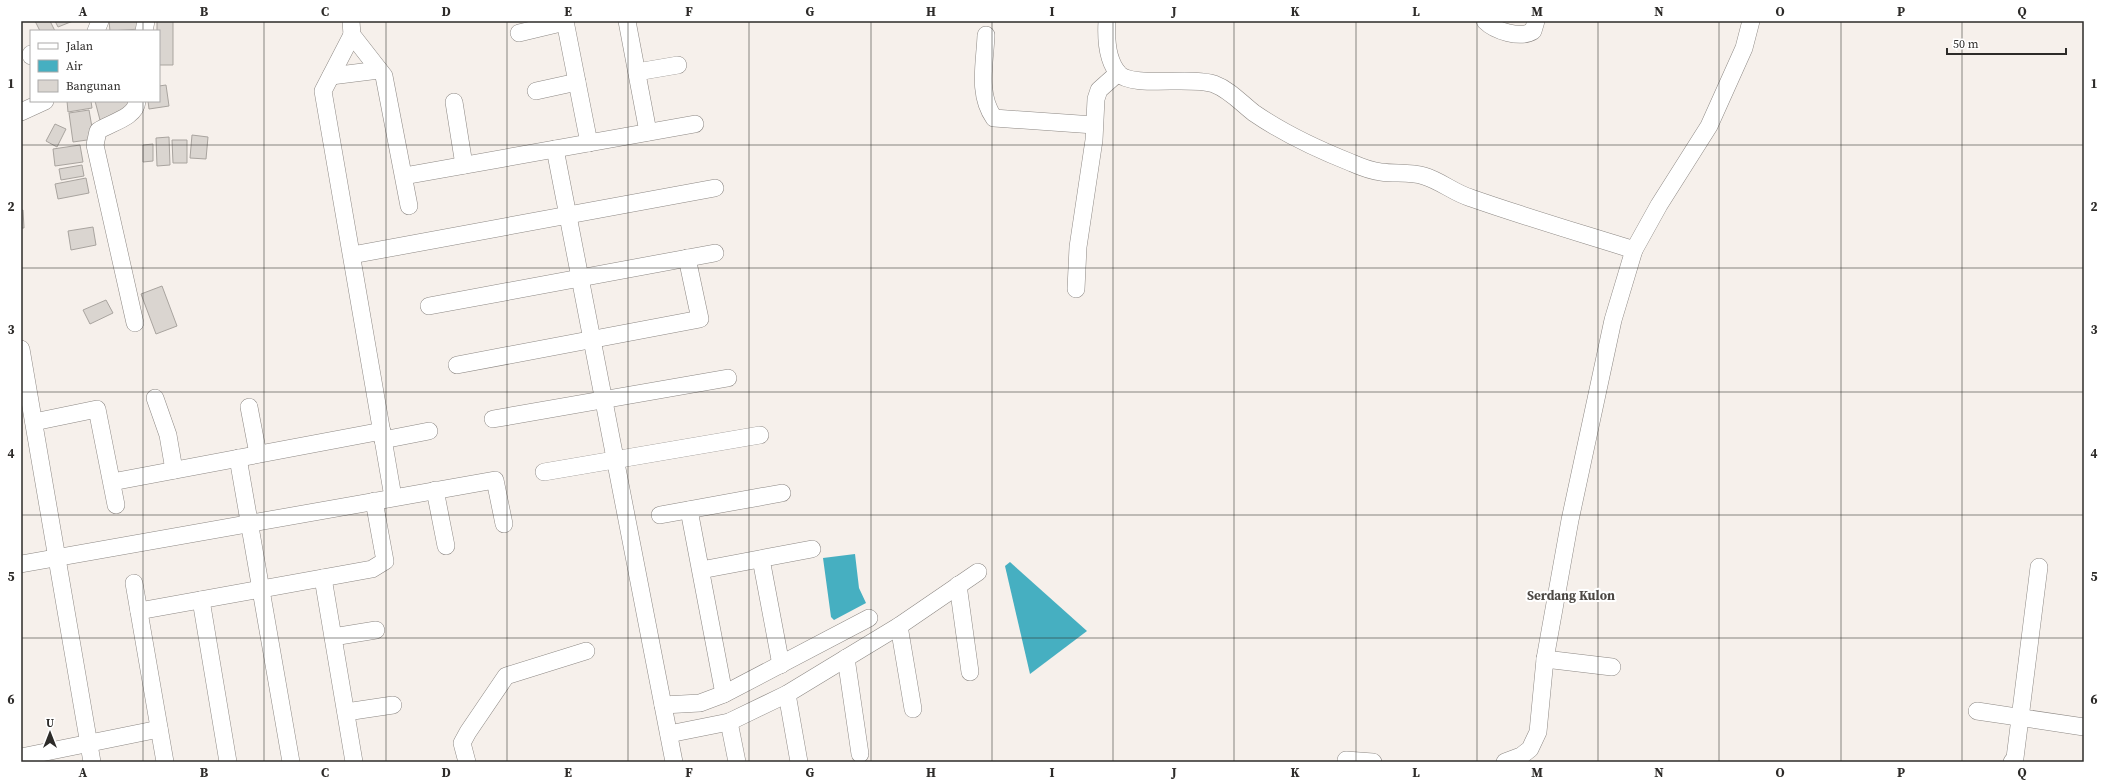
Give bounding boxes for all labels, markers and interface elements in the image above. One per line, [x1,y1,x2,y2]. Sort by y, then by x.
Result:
text: A [79,3,88,20]
text: B [200,3,209,20]
text: C [321,3,329,20]
text: D [441,3,451,20]
text: E [564,3,572,20]
text: F [685,3,693,20]
text: G [806,3,815,20]
text: H [926,3,936,20]
text: I [1049,3,1055,20]
text: J [1170,3,1177,20]
text: K [1290,3,1300,20]
text: L [1412,3,1420,20]
text: M [1531,3,1543,20]
text: N [1654,3,1664,20]
text: O [1775,3,1785,20]
text: P [1897,3,1905,20]
text: Q [2017,3,2027,20]
legend [30,30,160,102]
scale bar [1947,30,2066,56]
text: 50 m [1953,36,1979,52]
text: Jalan [65,38,93,54]
text: Air [66,58,83,74]
text: 1 [7,75,15,92]
text: 1 [2090,75,2098,92]
text: Bangunan [66,78,121,94]
text: 2 [7,198,15,215]
text: 2 [2090,198,2098,215]
text: 3 [7,321,15,338]
text: 3 [2090,321,2098,338]
text: 4 [7,445,15,462]
text: 4 [2090,445,2098,462]
text: 5 [7,568,15,585]
text: 5 [2090,568,2098,585]
district label: Serdang Kulon [1527,587,1615,604]
text: 6 [7,691,15,708]
text: 6 [2090,691,2098,708]
north arrow [30,713,70,753]
text: U [46,716,54,731]
text: A [79,764,88,781]
text: B [200,764,209,781]
text: C [321,764,329,781]
text: D [441,764,451,781]
text: E [564,764,572,781]
text: F [685,764,693,781]
text: G [806,764,815,781]
text: H [926,764,936,781]
text: I [1049,764,1055,781]
text: J [1170,764,1177,781]
text: K [1290,764,1300,781]
text: L [1412,764,1420,781]
text: M [1531,764,1543,781]
text: N [1654,764,1664,781]
text: O [1775,764,1785,781]
text: P [1897,764,1905,781]
text: Q [2017,764,2027,781]

